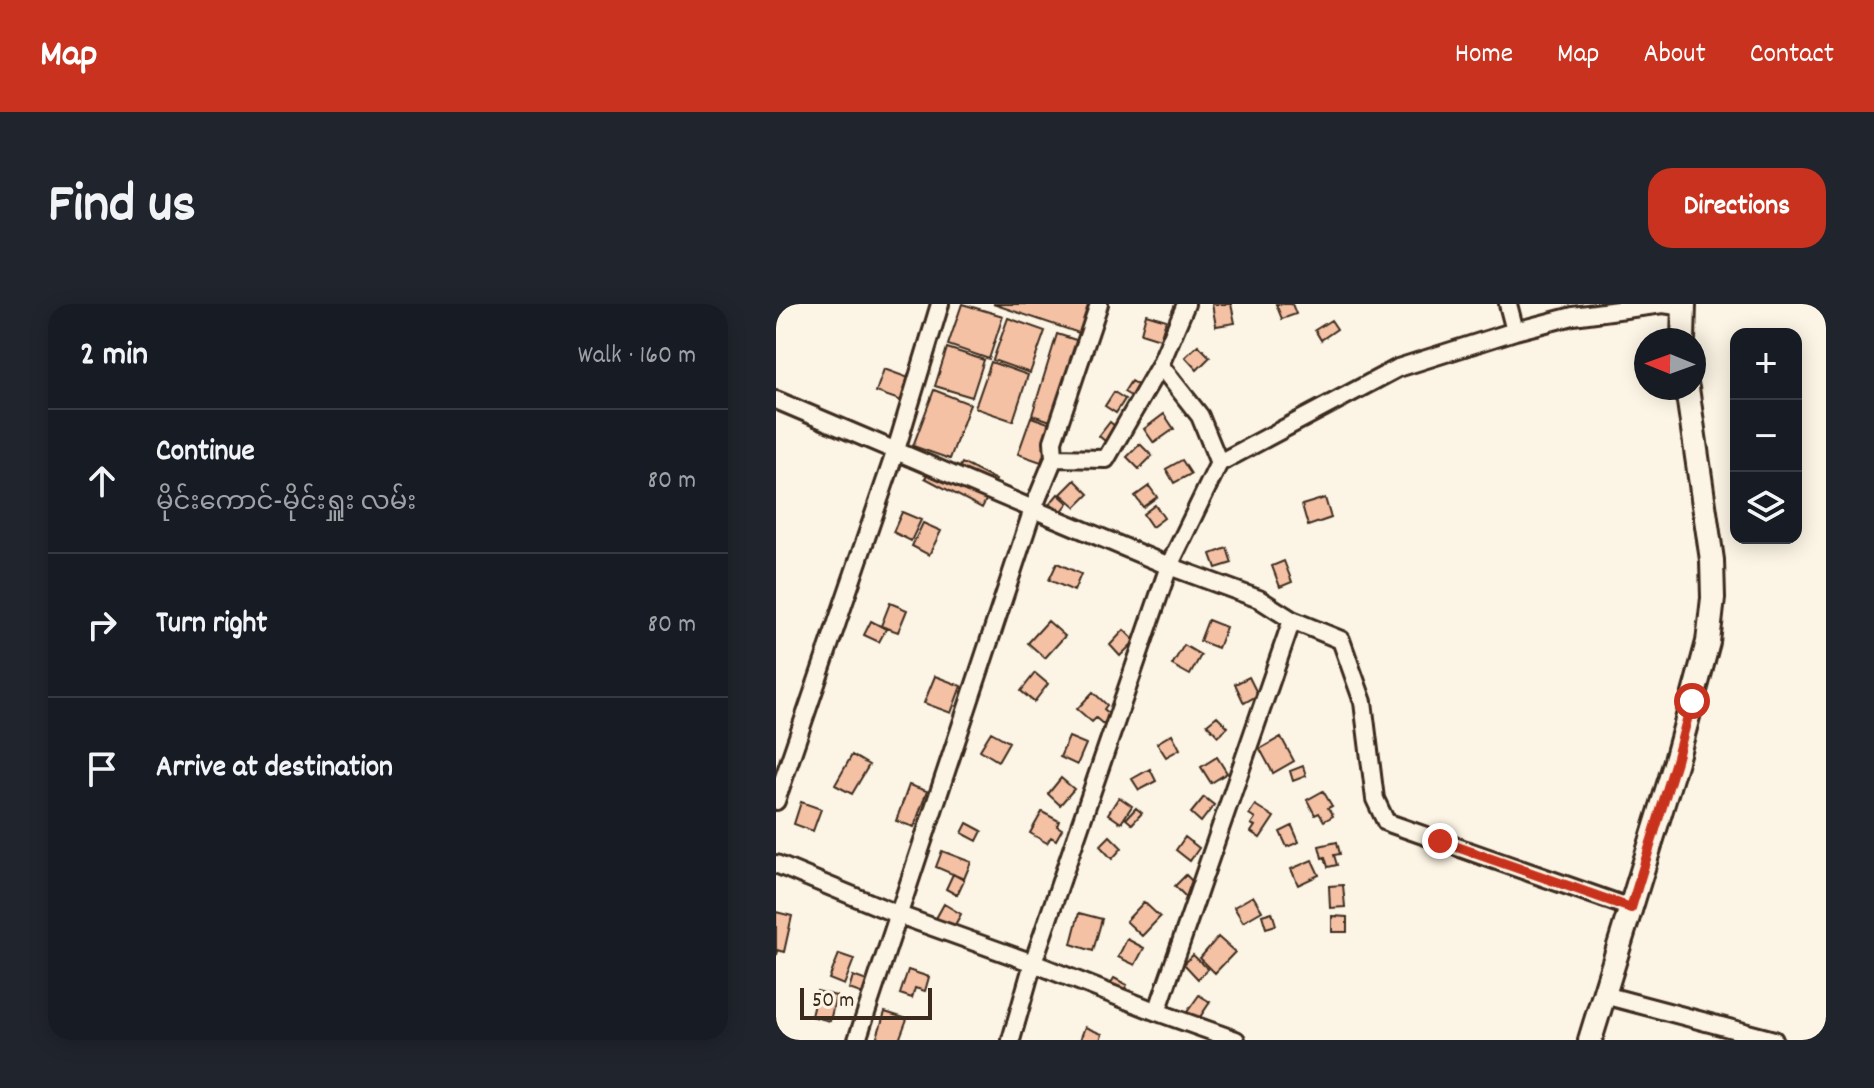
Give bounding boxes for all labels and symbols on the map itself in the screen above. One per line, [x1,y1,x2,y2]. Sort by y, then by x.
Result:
north arrow [1634,328,1706,400]
route start [1674,683,1710,719]
route end [1422,823,1458,859]
scale bar [800,984,932,1020]

